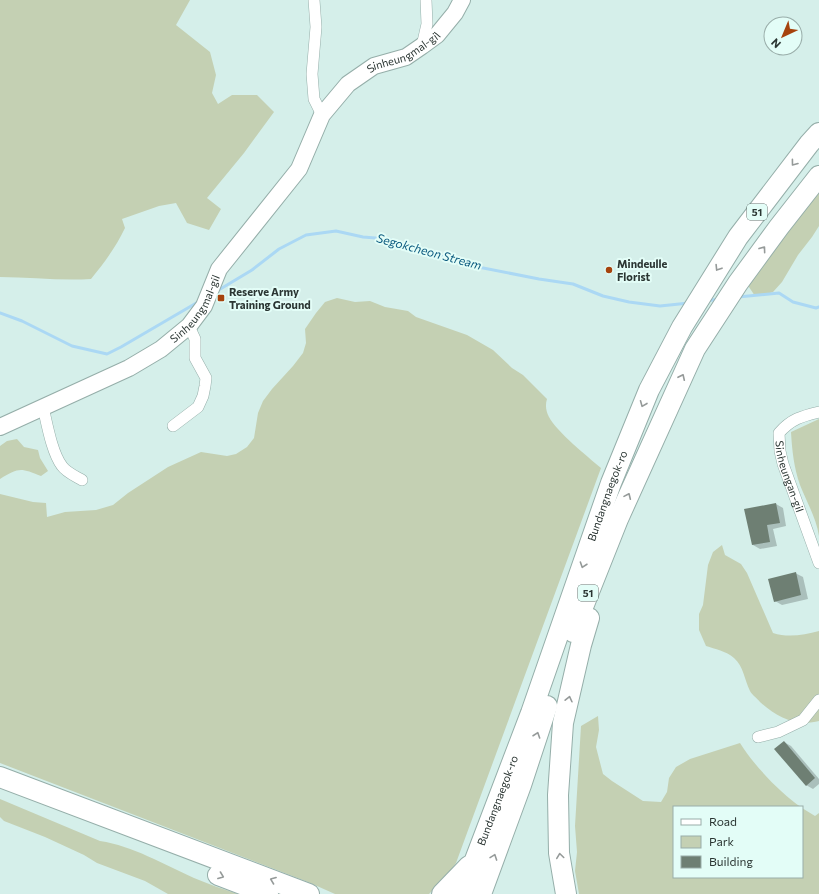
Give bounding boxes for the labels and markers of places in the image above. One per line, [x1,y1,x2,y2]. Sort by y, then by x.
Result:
place label: Mindeulle Florist [617,257,668,283]
marker: Mindeulle Florist [604,265,614,275]
place label: Reserve Army Training Ground [229,285,311,311]
marker: Reserve Army Training Ground [216,293,226,303]

